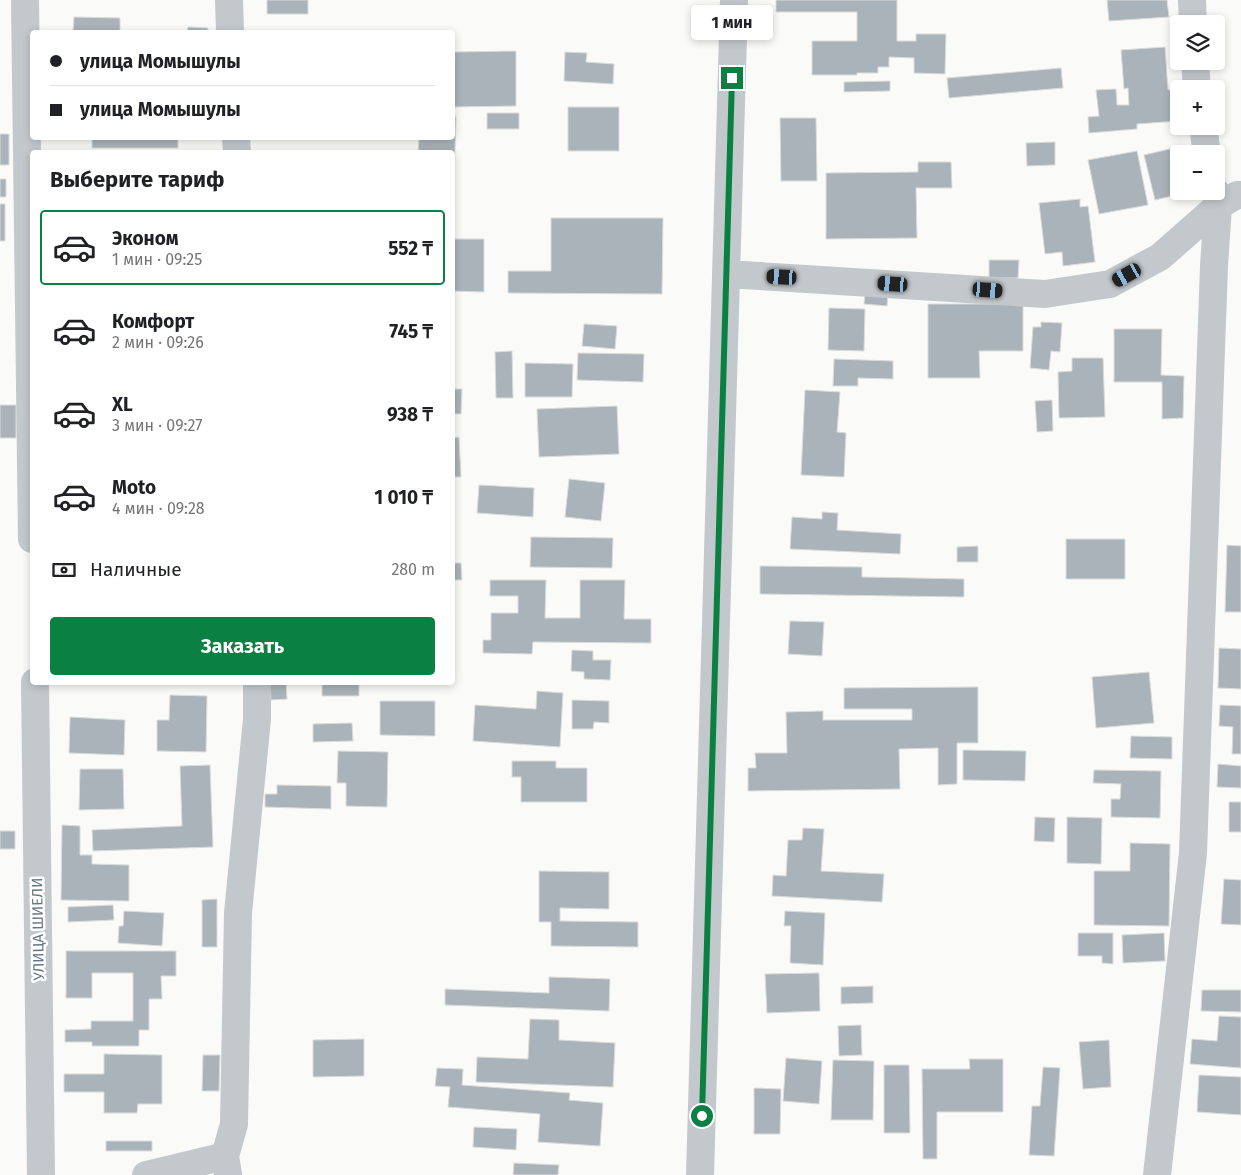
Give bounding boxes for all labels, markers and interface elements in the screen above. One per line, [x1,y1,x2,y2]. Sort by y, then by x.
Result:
callout: 1 мин [691,5,773,40]
text: 1 мин [712,13,752,32]
map controls [1170,15,1225,200]
button: layers [1170,15,1225,70]
text: улица Момышулы [80,50,241,73]
route end [721,67,743,89]
button: + [1170,80,1225,135]
text: улица Момышулы [80,98,241,121]
button: − [1170,145,1225,200]
text: Выберите тариф [50,166,225,193]
icon: car [52,225,97,270]
text: Эконом [112,227,179,250]
text: 552 ₸ [388,237,433,260]
text: 1 мин · 09:25 [112,250,202,269]
car [1110,261,1143,289]
car [766,269,797,285]
car [877,275,908,293]
car [972,281,1003,299]
icon: car [52,308,97,353]
text: Комфорт [112,310,194,333]
text: 745 ₸ [389,320,433,343]
text: 2 мин · 09:26 [112,333,204,352]
icon: car [52,391,97,436]
text: XL [112,393,133,416]
text: 938 ₸ [387,403,433,426]
text: 3 мин · 09:27 [112,416,202,435]
icon: car [52,474,97,519]
text: Moto [112,476,156,499]
text: 1 010 ₸ [374,486,433,509]
text: 4 мин · 09:28 [112,499,205,518]
icon: cash [50,556,78,584]
text: Наличные [90,558,182,581]
text: 280 m [391,560,435,579]
button: Заказать [50,617,435,675]
street label: УЛИЦА ШИЕЛИ [28,877,48,981]
route start [691,1105,713,1127]

